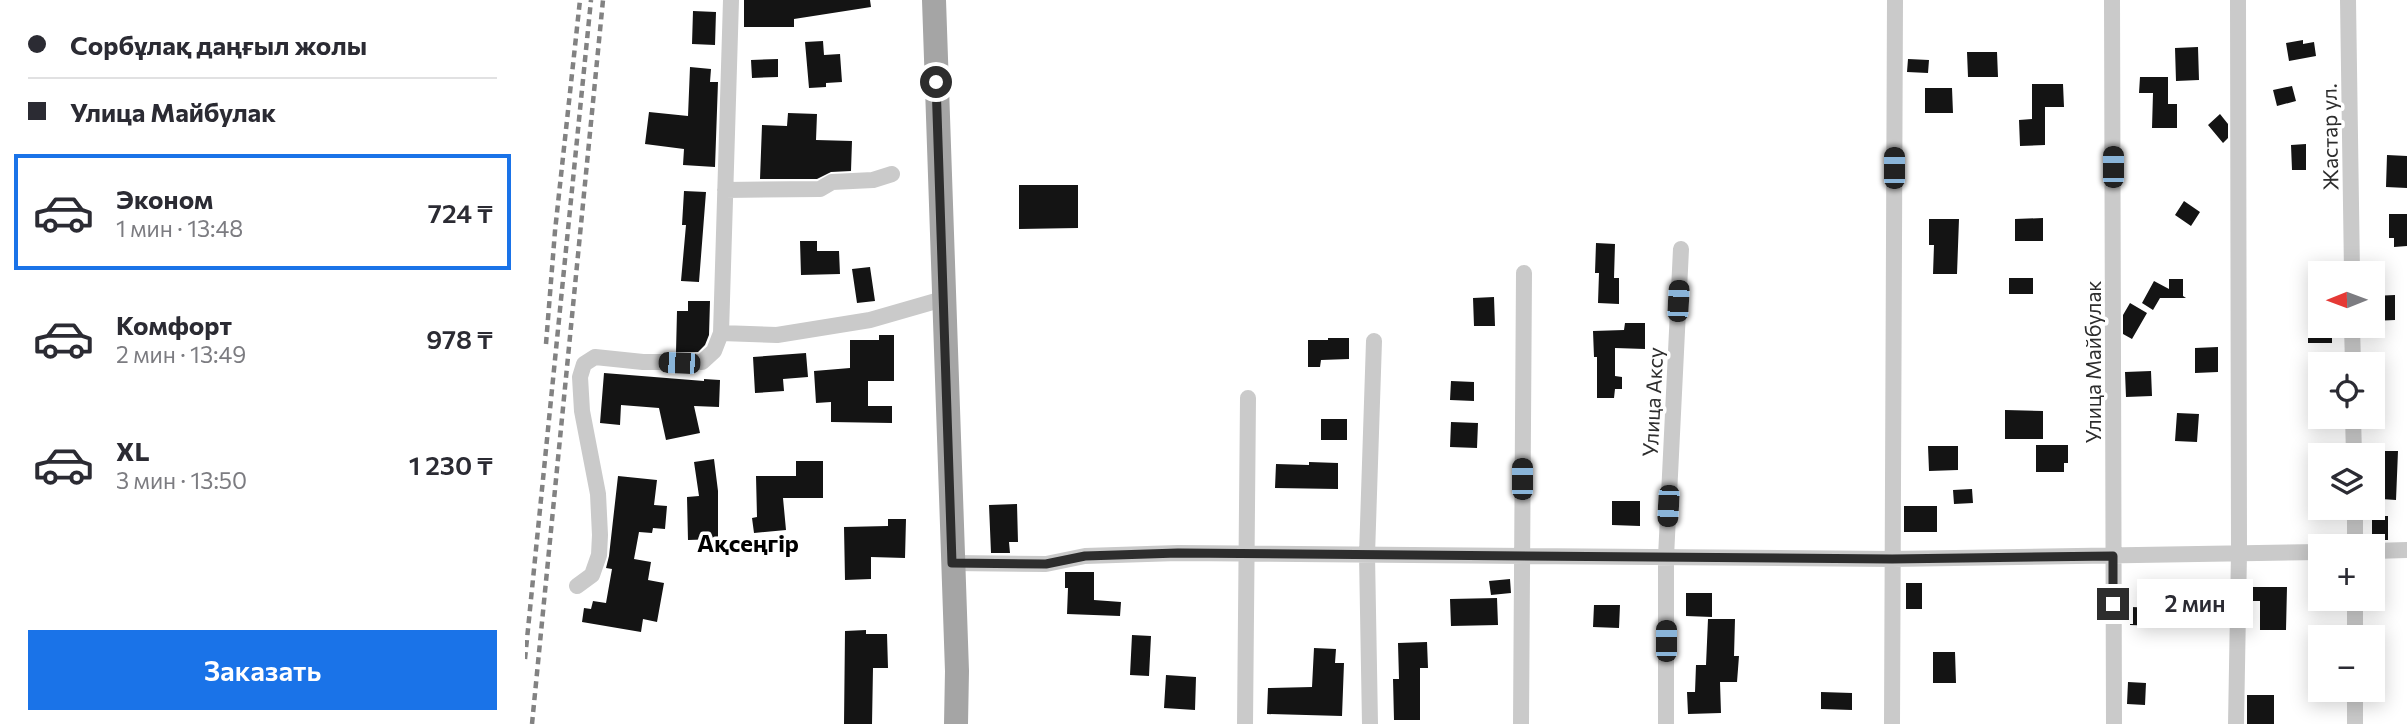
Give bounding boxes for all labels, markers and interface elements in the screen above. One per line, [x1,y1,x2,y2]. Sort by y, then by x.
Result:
text: Сорбұлақ даңғыл жолы [70,29,367,60]
route start [920,66,952,98]
street label: Жастар ул. [2316,83,2342,191]
text: Улица Майбулак [70,96,276,127]
car [2103,146,2124,188]
car [1884,147,1905,189]
icon: car [32,181,95,244]
text: Эконом [116,183,213,214]
text: 724 ₸ [428,197,493,228]
text: 1 мин · 13:48 [116,214,243,242]
north arrow [2308,261,2385,338]
map controls [2308,261,2385,702]
car [1667,279,1690,323]
street label: Улица Майбулак [2080,280,2105,444]
icon: car [32,307,95,370]
text: Комфорт [116,309,232,340]
text: 978 ₸ [426,323,493,354]
text: 2 мин · 13:49 [116,340,246,368]
street label: Улица Аксу [1637,346,1667,458]
car [658,352,701,374]
button: locate [2308,352,2385,429]
icon: car [32,433,95,496]
text: XL [116,435,150,466]
button: layers [2308,443,2385,520]
text: 1 230 ₸ [409,449,493,480]
car [1512,458,1533,500]
text: 3 мин · 13:50 [116,466,247,494]
car [1657,484,1680,528]
district label: Ақсеңгір [697,528,799,557]
button: + [2308,534,2385,611]
callout: 2 мин [2137,580,2253,628]
route end [2097,588,2129,620]
text: 2 мин [2165,589,2225,617]
car [1656,620,1677,662]
button: − [2308,625,2385,702]
button: Заказать [28,630,497,710]

